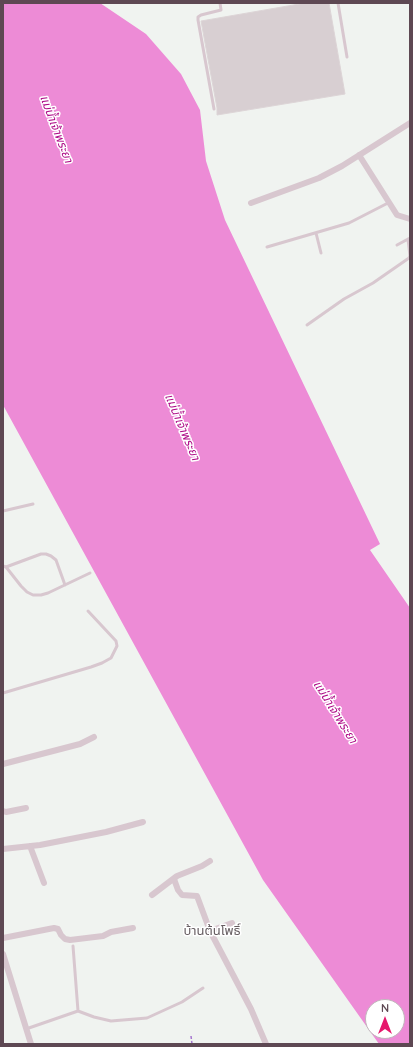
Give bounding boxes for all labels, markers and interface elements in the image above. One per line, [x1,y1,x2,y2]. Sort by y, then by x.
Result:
water label: แม่น้ำเจ้าพระยา [37,93,75,165]
water label: แม่น้ำเจ้าพระยา [161,391,203,463]
water label: แม่น้ำเจ้าพระยา [310,678,360,746]
district label: บ้านต้นโพธิ์ [183,923,241,939]
north arrow [365,999,405,1039]
text: N [381,1001,389,1015]

